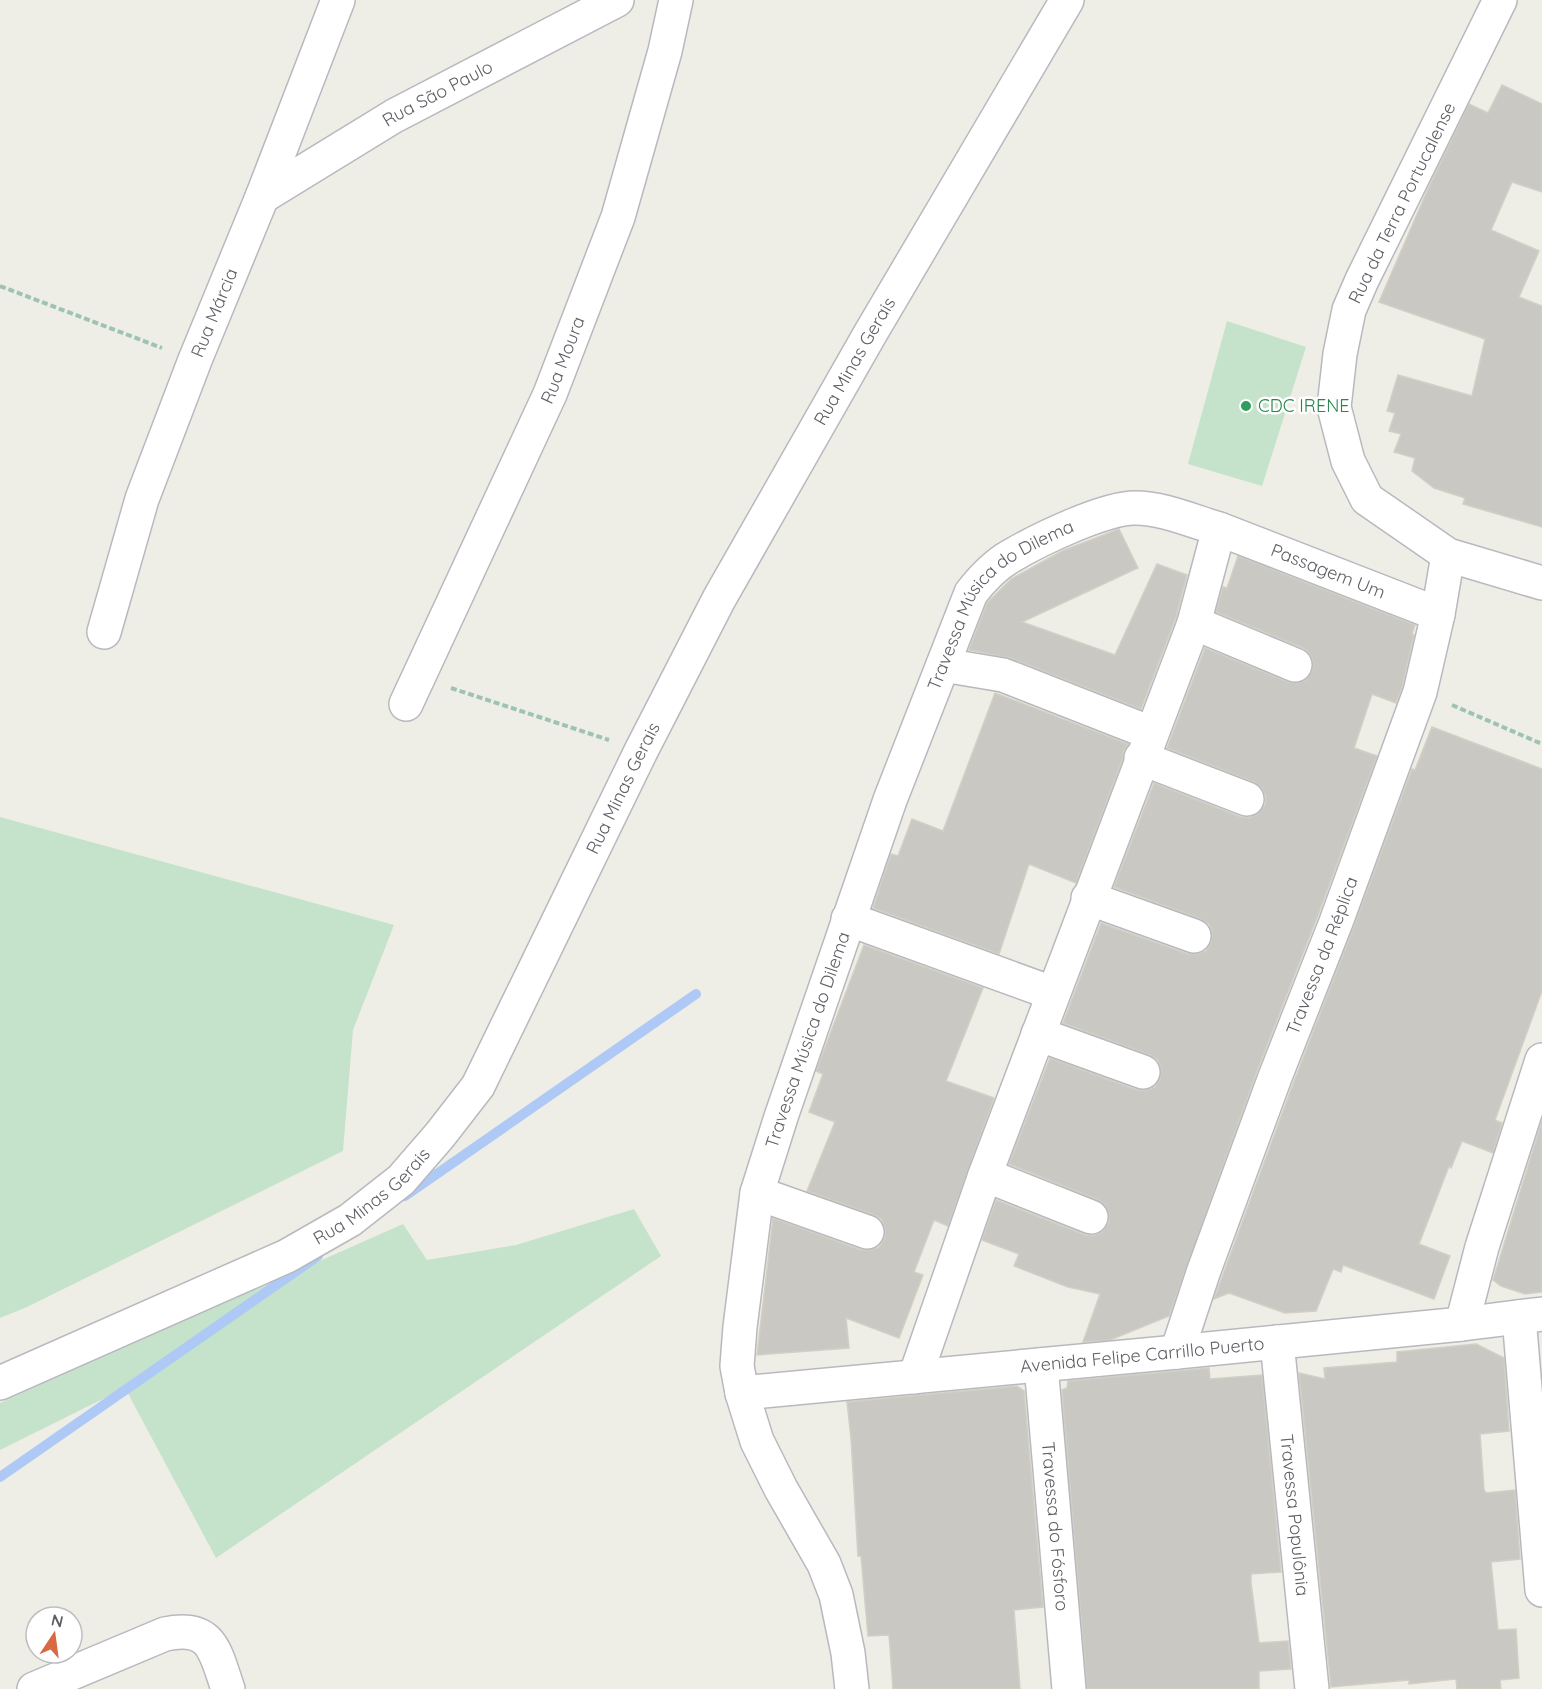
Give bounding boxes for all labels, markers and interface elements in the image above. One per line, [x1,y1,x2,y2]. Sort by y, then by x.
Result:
street label: Rua São Paulo [378,55,496,131]
street label: Rua da Terra Portucalense [1343,98,1460,307]
street label: Rua Márcia [185,265,242,361]
street label: Rua Minas Gerais [808,293,900,429]
street label: Rua Moura [535,313,590,407]
place label: CDC IRENE [1258,394,1349,417]
marker: CDC IRENE [1239,399,1253,413]
street label: Travessa Música do Dilema [922,514,1077,694]
street label: Passagem Um [1268,538,1389,604]
street label: Rua Minas Gerais [581,718,665,858]
street label: Travessa da Réplica [1281,873,1363,1038]
street label: Travessa Música do Dilema [760,928,855,1151]
street label: Rua Minas Gerais [309,1143,435,1250]
street label: Avenida Felipe Carrillo Puerto [1019,1331,1265,1378]
street label: Travessa Populônia [1275,1433,1315,1597]
street label: Travessa do Fósforo [1037,1441,1074,1612]
north arrow [24,1605,84,1665]
text: N [49,1609,65,1631]

